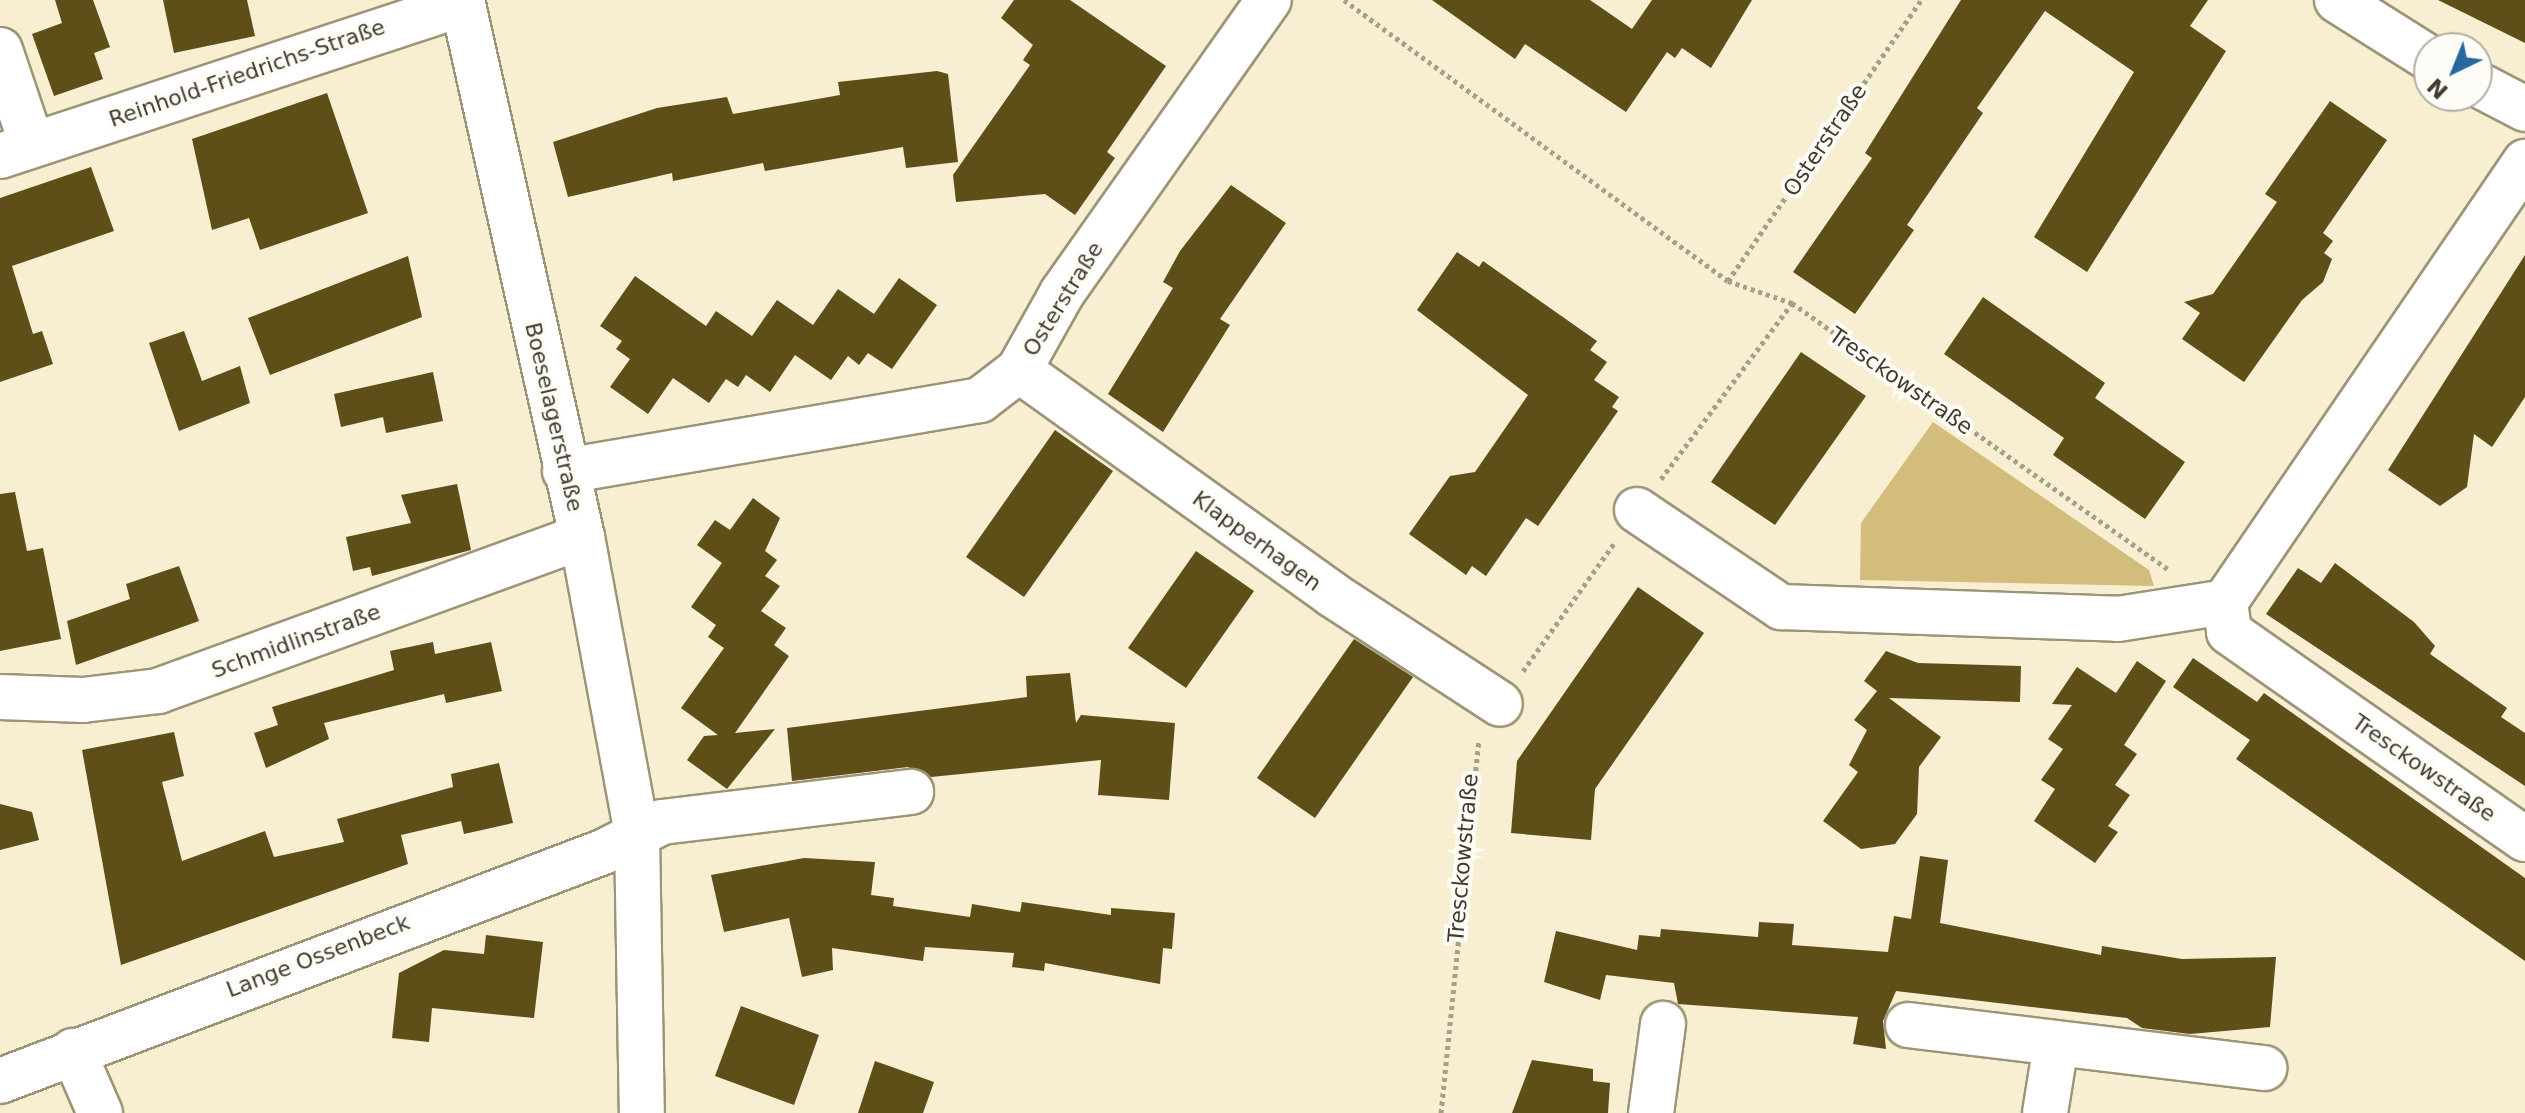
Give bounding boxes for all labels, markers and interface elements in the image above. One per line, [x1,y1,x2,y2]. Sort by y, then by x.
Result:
street label: Reinhold-Friedrichs-Straße [106,13,388,133]
north arrow [2413,32,2493,112]
text: N [2422,73,2453,104]
street label: Osterstraße [1778,79,1872,201]
street label: Osterstraße [1017,237,1109,361]
street label: Boeselagerstraße [519,320,589,514]
street label: Tresckowstraße [1824,322,1978,440]
street label: Klapperhagen [1187,485,1327,597]
street label: Schmidlinstraße [208,598,384,684]
street label: Tresckowstraße [2347,709,2501,827]
street label: Tresckowstraße [1442,773,1484,943]
street label: Lange Ossenbeck [223,909,413,1003]

